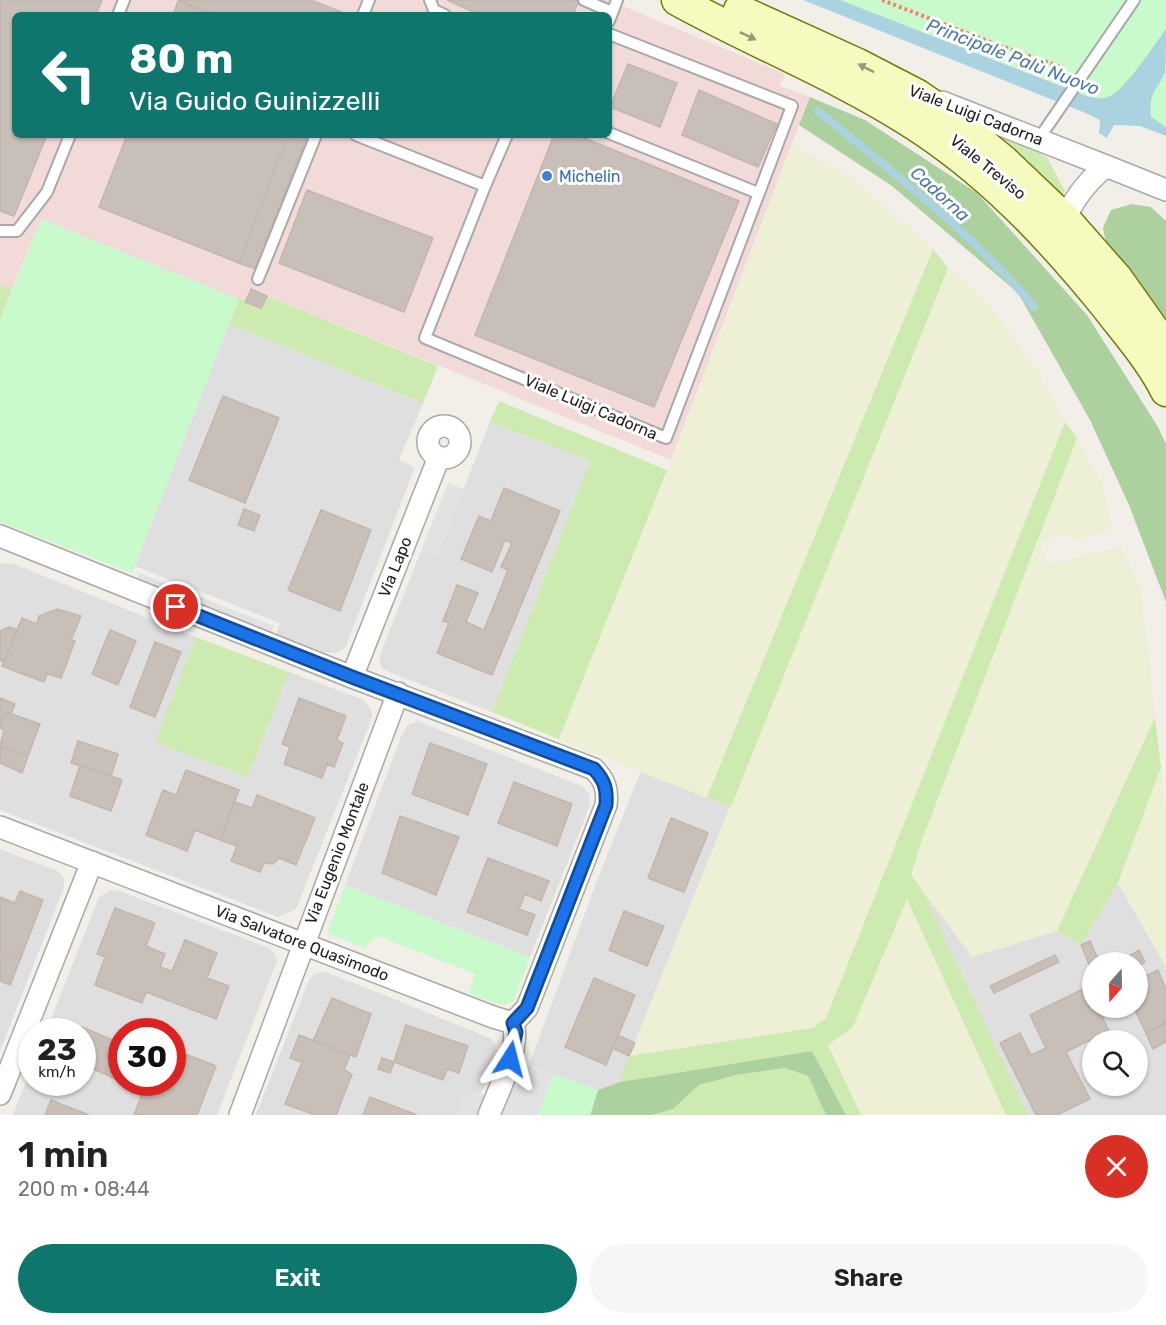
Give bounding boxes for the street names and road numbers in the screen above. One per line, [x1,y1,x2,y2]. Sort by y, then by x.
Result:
street label: Viale Luigi Cadorna [906,81,1046,149]
street label: Viale Treviso [946,131,1030,203]
street label: Viale Luigi Cadorna [522,370,660,444]
street label: Via Lapo [374,534,416,600]
street label: Via Eugenio Montale [301,779,373,927]
street label: Via Salvatore Quasimodo [212,901,392,985]

